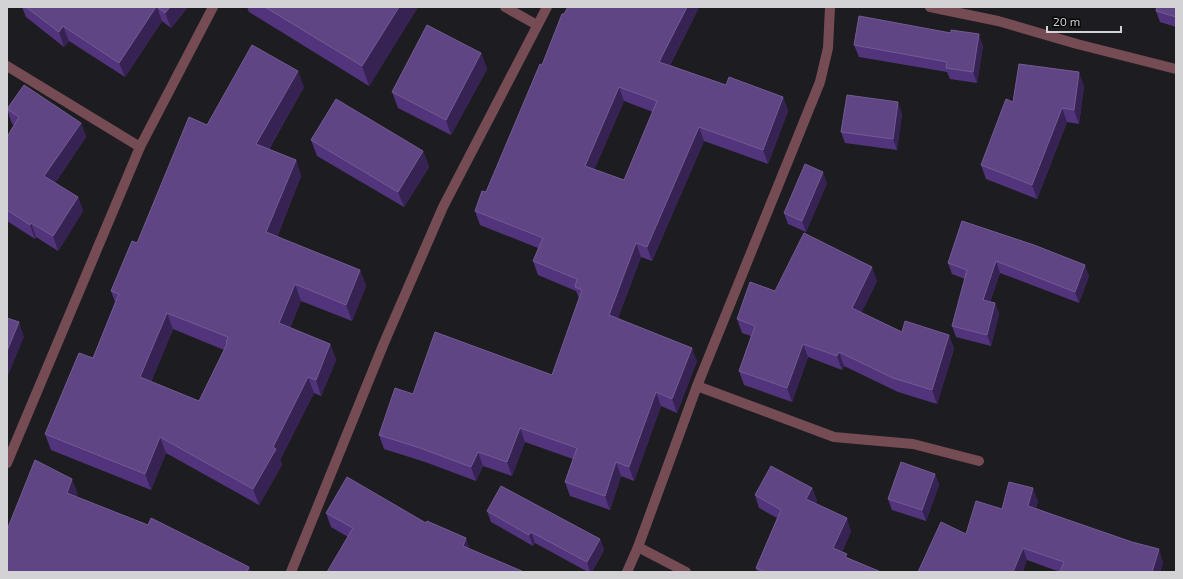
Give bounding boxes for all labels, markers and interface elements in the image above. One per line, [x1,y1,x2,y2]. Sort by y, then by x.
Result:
scale bar [1047,8,1121,34]
text: 20 m [1053,14,1080,28]

